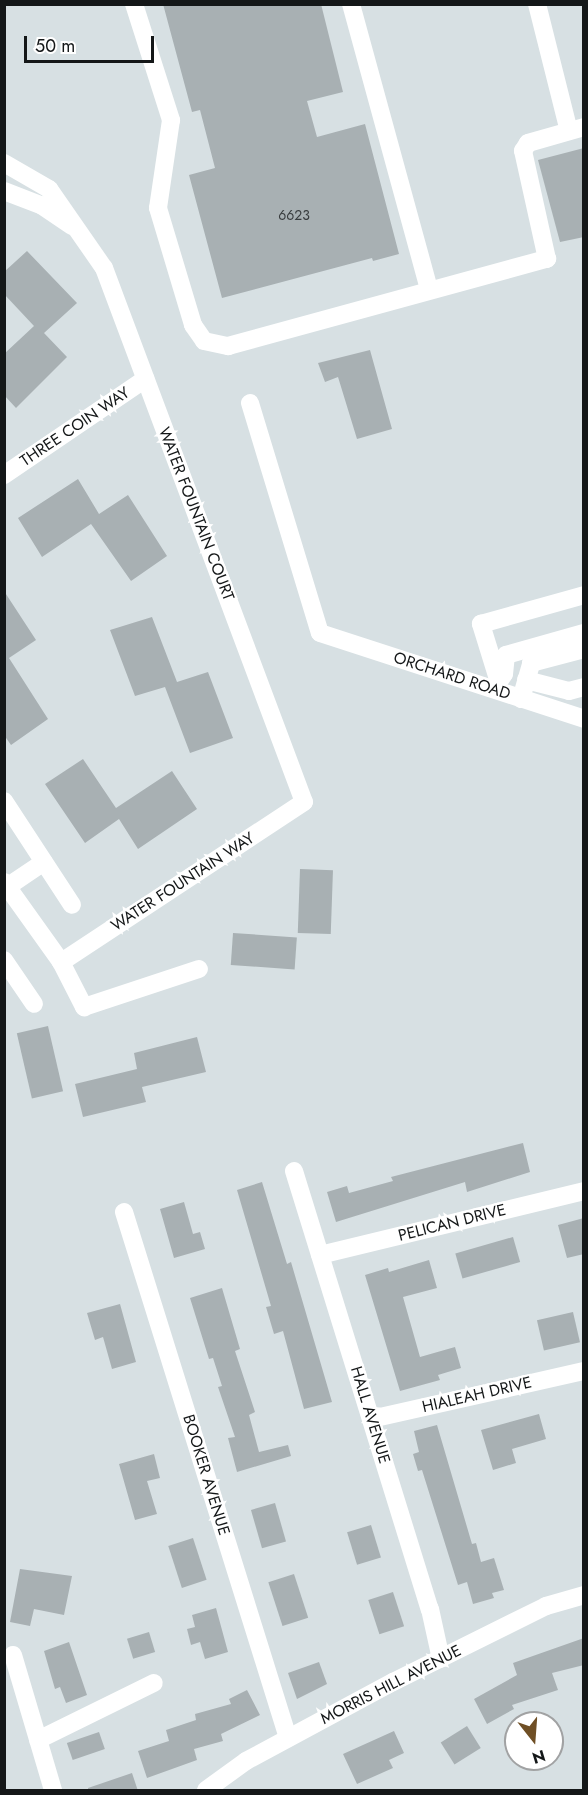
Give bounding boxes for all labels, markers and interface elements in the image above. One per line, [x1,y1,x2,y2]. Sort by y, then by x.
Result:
scale bar [27,24,158,62]
text: 50 m [35,33,75,59]
house number: 6623 [278,207,310,223]
street label: THREE COIN WAY [17,383,133,471]
street label: WATER FOUNTAIN COURT [154,425,238,603]
street label: ORCHARD ROAD [391,648,513,704]
street label: WATER FOUNTAIN WAY [108,828,258,936]
street label: PELICAN DRIVE [396,1200,508,1246]
street label: HALL AVENUE [346,1364,394,1466]
street label: HIALEAH DRIVE [420,1373,534,1417]
street label: BOOKER AVENUE [178,1412,234,1538]
street label: MORRIS HILL AVENUE [318,1641,464,1729]
north arrow [504,1711,564,1771]
text: N [529,1744,548,1770]

